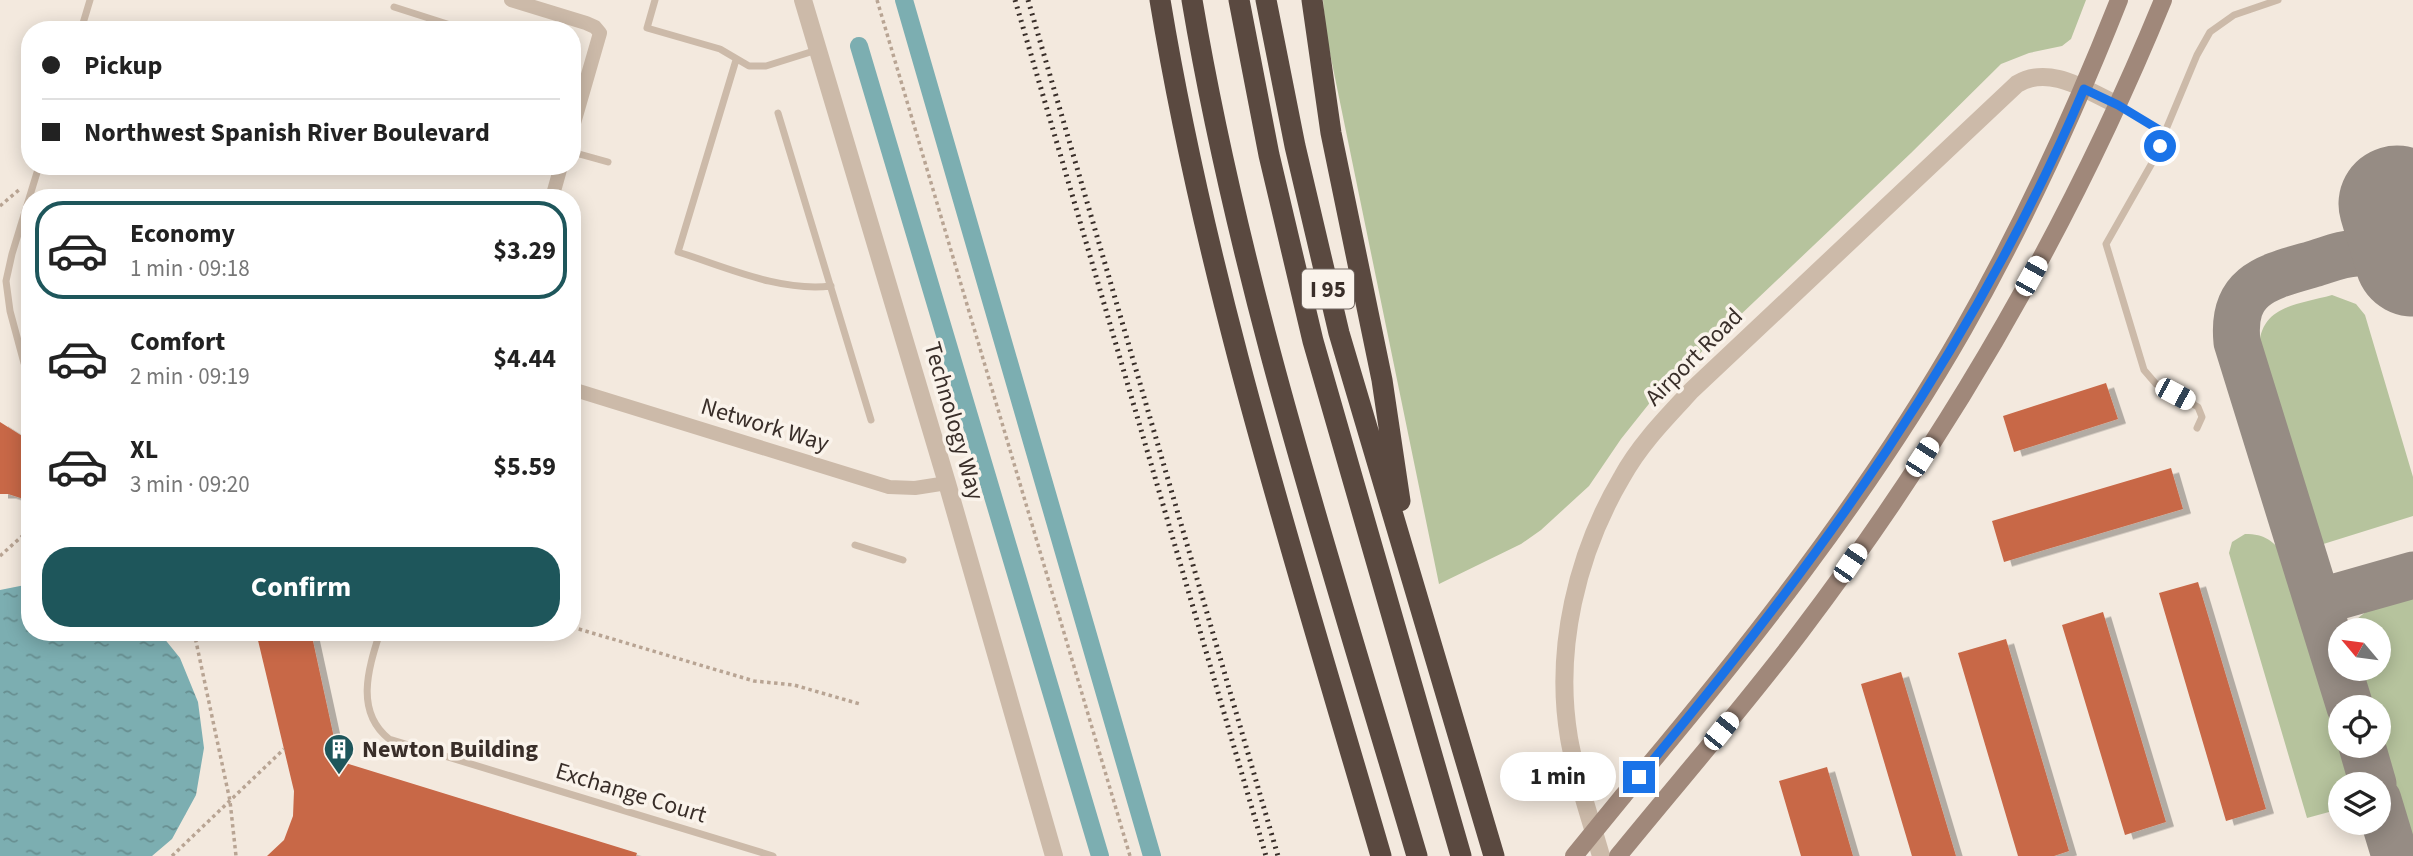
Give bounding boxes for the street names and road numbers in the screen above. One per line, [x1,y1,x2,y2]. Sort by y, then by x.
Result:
road number: I 95 [1302,270,1354,308]
street label: Airport Road [1637,300,1751,414]
street label: Technology Way [915,338,993,504]
street label: Network Way [697,389,833,461]
street label: Exchange Court [551,753,711,833]

